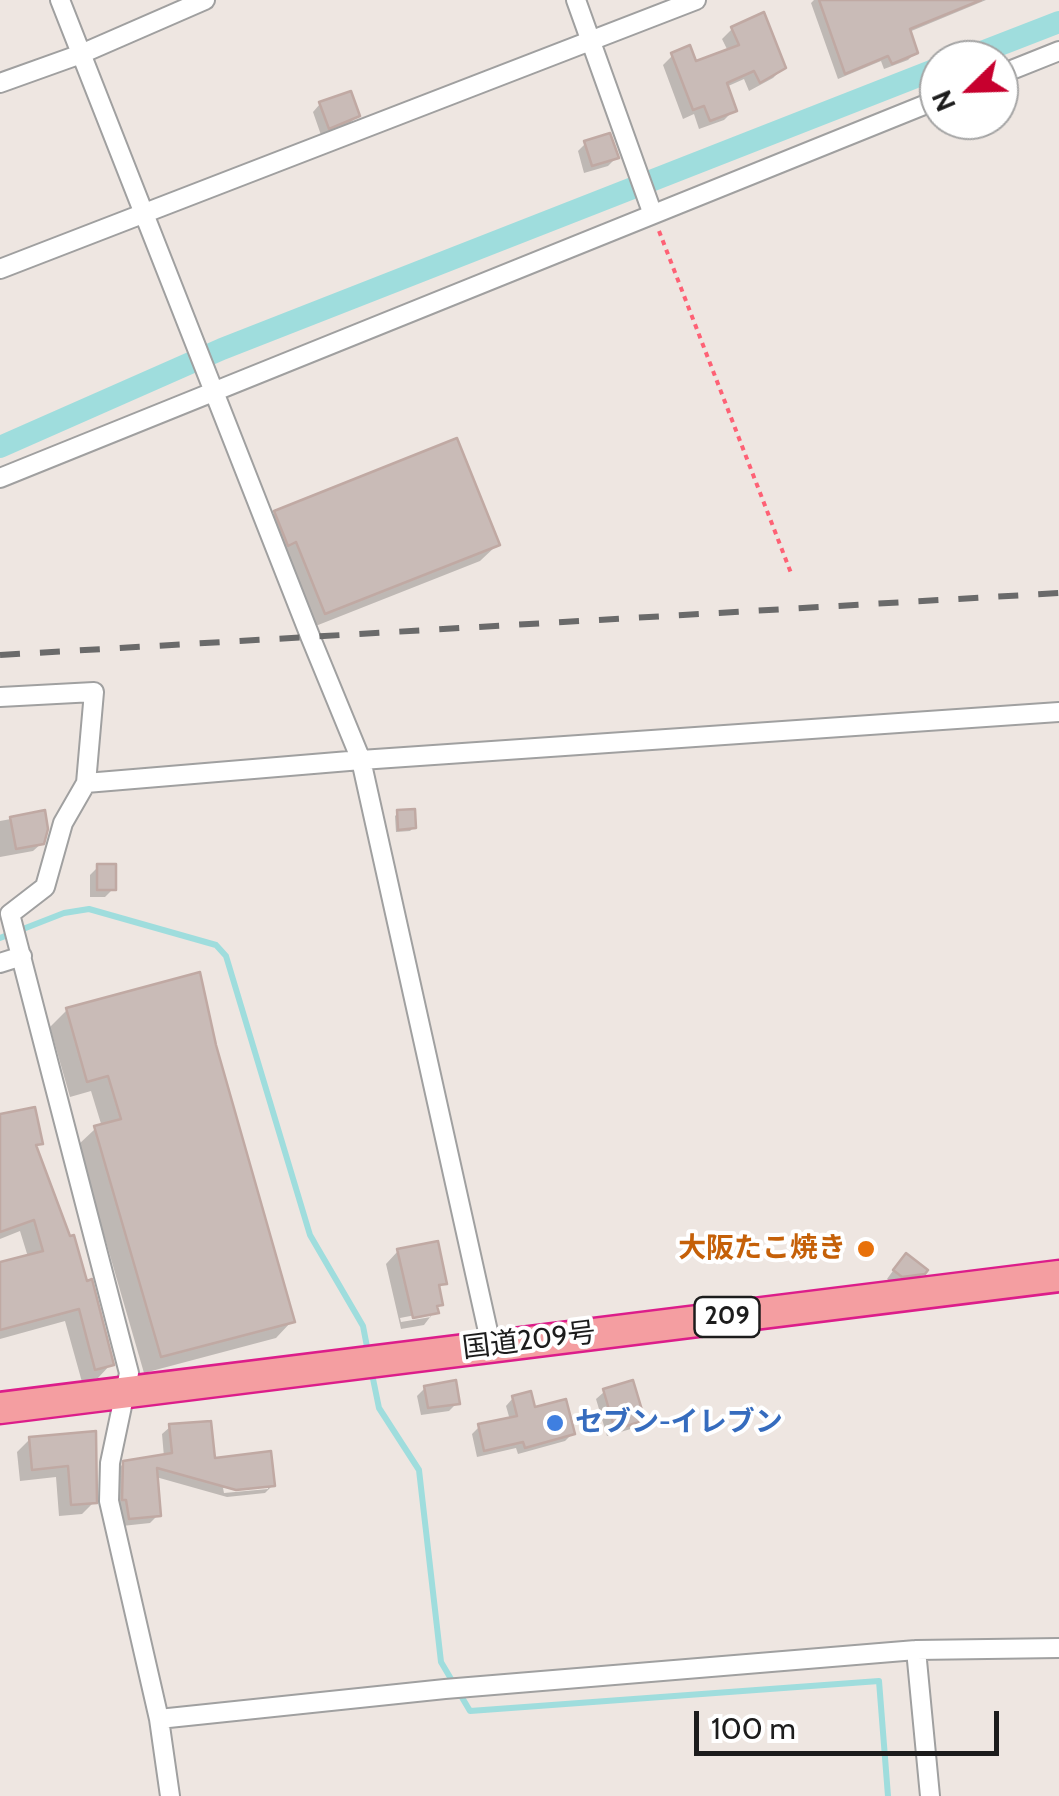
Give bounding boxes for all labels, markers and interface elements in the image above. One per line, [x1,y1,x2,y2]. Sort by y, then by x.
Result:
north arrow [919,40,1019,140]
text: N [924,85,963,117]
place label: 大阪たこ焼き [678,1232,846,1266]
marker: 大阪たこ焼き [855,1238,877,1260]
road number: 209 [694,1297,760,1337]
street label: 国道209号 [460,1316,598,1366]
place label: セブン-イレブン [575,1406,783,1440]
marker: セブン-イレブン [544,1412,566,1434]
scale bar [699,1691,1004,1753]
text: 100 m [711,1710,796,1747]

